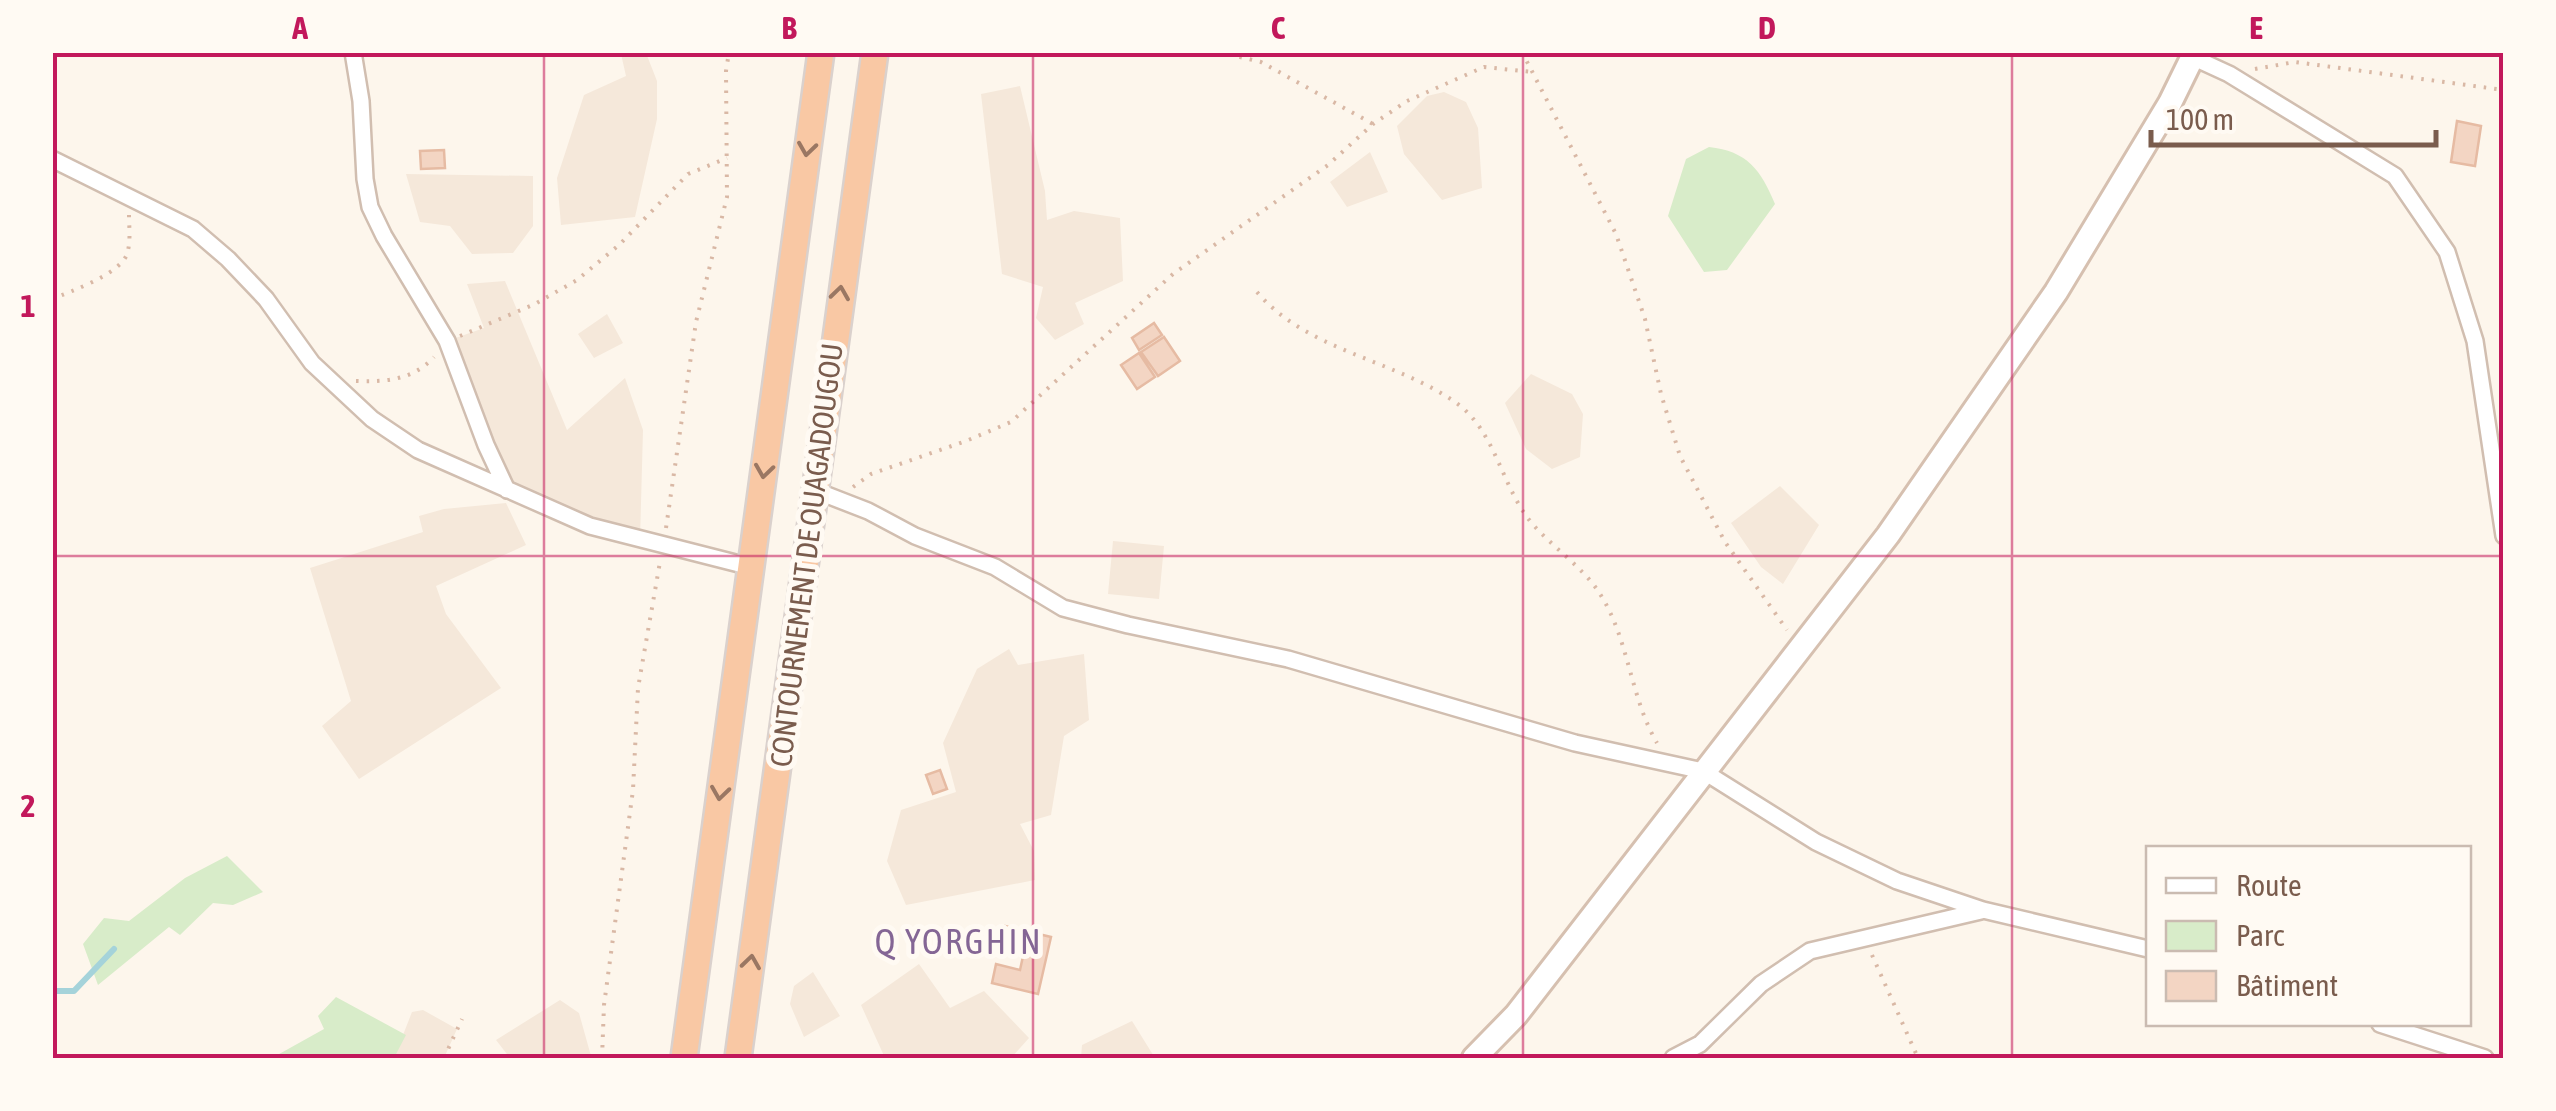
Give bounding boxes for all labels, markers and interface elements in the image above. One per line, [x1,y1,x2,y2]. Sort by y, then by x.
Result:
text: A [291,9,308,46]
text: B [781,9,797,46]
text: C [1271,9,1286,46]
text: D [1758,9,1776,46]
text: E [2249,9,2263,46]
scale bar [2151,85,2436,147]
text: 100 m [2166,102,2234,136]
one-way arrow [798,141,819,157]
one-way arrow [829,284,850,301]
text: 1 [20,287,36,324]
street label: CONTOURNEMENT DE OUAGADOUGOU [763,341,849,769]
one-way arrow [754,463,775,480]
one-way arrow [710,786,731,802]
text: 2 [20,787,36,824]
legend [2146,846,2471,1026]
text: Route [2236,868,2302,902]
text: Parc [2236,918,2285,952]
district label: Q YORGHIN [875,921,1043,961]
one-way arrow [740,954,761,970]
text: Bâtiment [2236,968,2338,1002]

